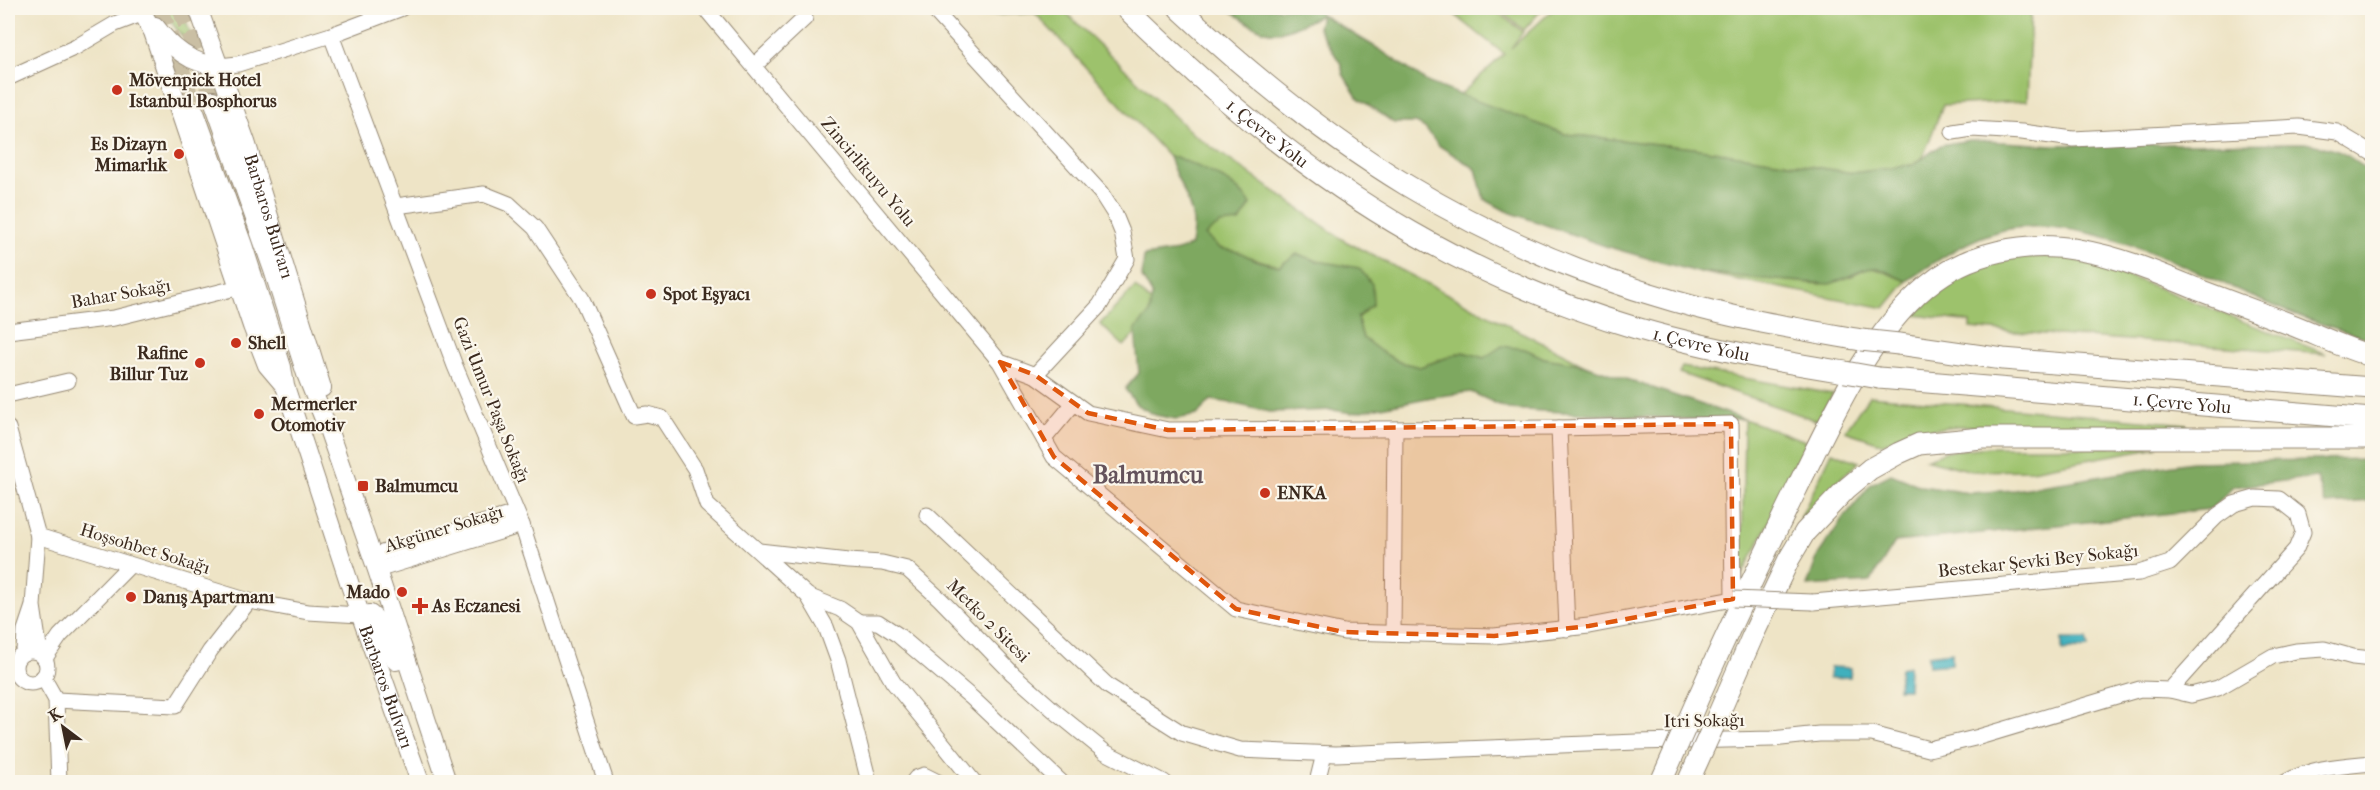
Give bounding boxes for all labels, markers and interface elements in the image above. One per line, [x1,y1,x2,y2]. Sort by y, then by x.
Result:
place label: Mövenpick Hotel Istanbul Bosphorus [128,70,277,112]
marker: Mövenpick Hotel Istanbul Bosphorus [110,83,124,97]
street label: 1. Çevre Yolu [1222,94,1312,172]
street label: Zincirlikuyu Yolu [816,113,920,231]
place label: Es Dizayn Mimarlık [90,134,168,176]
marker: Es Dizayn Mimarlık [172,147,186,161]
street label: Barbaros Bulvarı [240,151,298,282]
street label: Bahar Sokağı [70,275,173,313]
place label: Spot Eşyacı [663,284,751,305]
marker: Spot Eşyacı [644,287,658,301]
street label: Gazi Umur Paşa Sokağı [448,314,534,487]
street label: 1. Çevre Yolu [1651,323,1751,366]
place label: Shell [248,333,287,354]
marker: Shell [229,336,243,350]
place label: Rafine Billur Tuz [110,343,188,385]
marker: Rafine Billur Tuz [193,356,207,370]
street label: 1. Çevre Yolu [2132,389,2232,418]
place label: Mermerler Otomotiv [270,394,357,436]
marker: Mermerler Otomotiv [252,407,266,421]
district label: Balmumcu [1093,461,1204,489]
place label: Balmumcu [375,476,459,497]
marker: Balmumcu [356,479,370,493]
place label: ENKA [1277,483,1328,504]
marker: ENKA [1258,486,1272,500]
street label: Akgüner Sokağı [381,501,506,557]
street label: Hoşsohbet Sokağı [77,519,213,579]
street label: Bestekar Şevki Bey Sokağı [1937,540,2140,582]
street label: Metko 2 Sitesi [942,575,1034,667]
place label: Mado [345,582,390,603]
marker: Mado [395,585,409,599]
place label: Danış Apartmanı [143,587,275,608]
marker: Danış Apartmanı [124,590,138,604]
place label: As Eczanesi [431,596,521,617]
marker: As Eczanesi [413,599,427,613]
street label: Barbaros Bulvarı [355,622,418,752]
north arrow [33,697,93,757]
text: K [45,703,66,726]
street label: Itri Sokağı [1663,710,1745,732]

